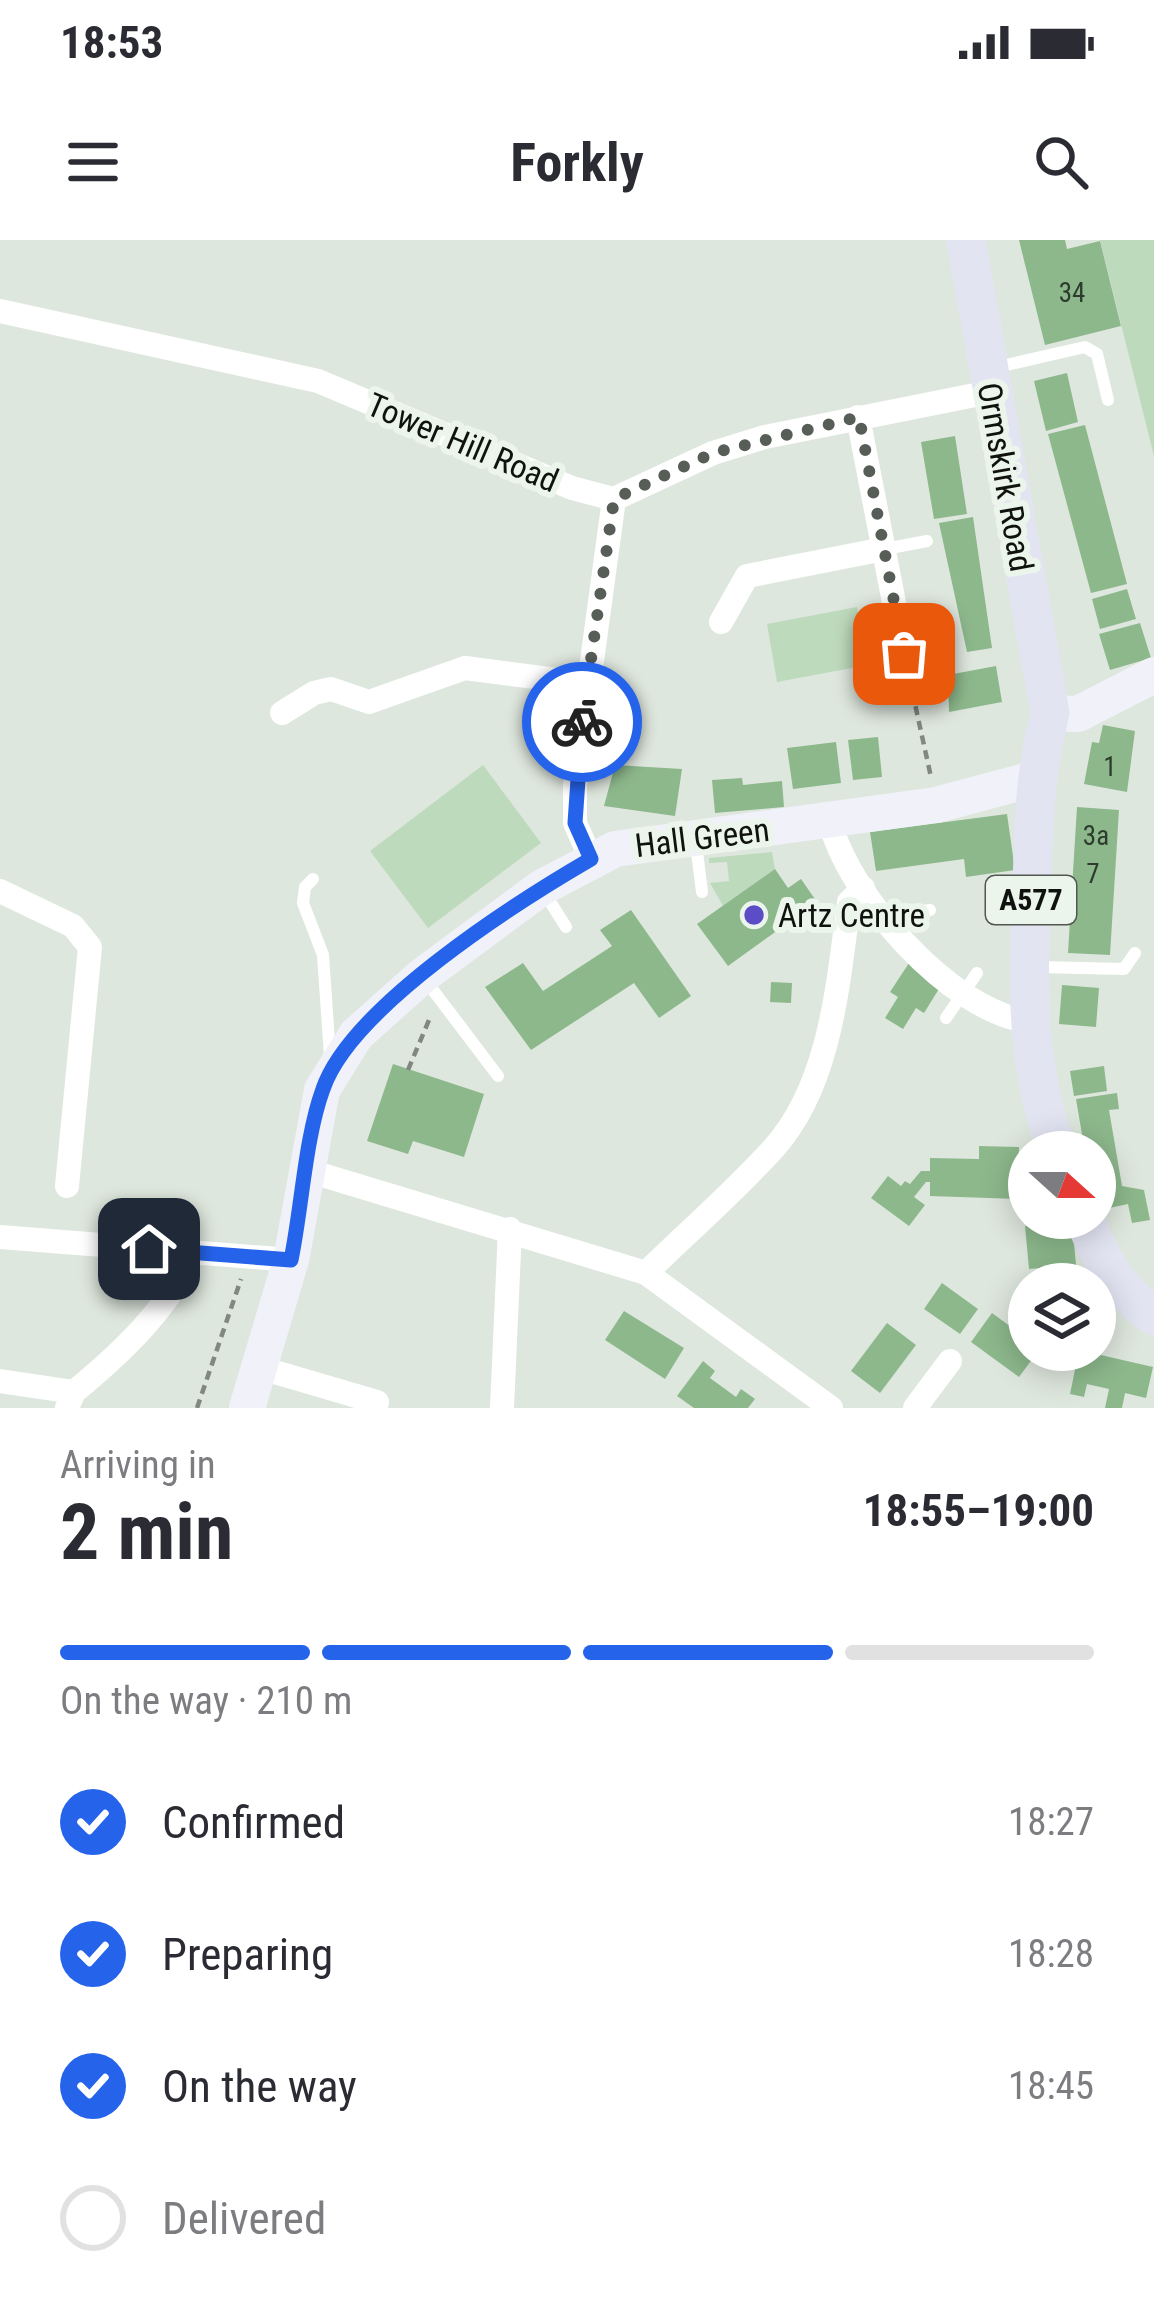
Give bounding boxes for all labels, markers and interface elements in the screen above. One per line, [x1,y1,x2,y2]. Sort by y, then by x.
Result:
text: 18:53 [60,16,163,69]
icon: menu [60,129,126,195]
icon: search [1028,129,1094,195]
text: Forkly [510,131,644,194]
house number: 34 [1059,277,1085,309]
street label: Ormskirk Road [970,380,1041,575]
street label: Tower Hill Road [361,385,564,500]
pin [853,603,955,705]
icon: bag [871,621,937,687]
courier [522,662,642,782]
icon: bike [549,689,615,755]
house number: 1 [1103,751,1117,783]
street label: Hall Green [633,810,772,865]
house number: 3a [1083,820,1109,852]
house number: 7 [1086,858,1100,890]
road number: A577 [986,876,1076,924]
place label: Artz Centre [778,896,925,935]
marker: Artz Centre [741,902,767,928]
north arrow [1008,1131,1116,1239]
map controls [1008,1131,1116,1371]
pin [98,1198,200,1300]
icon: home [116,1216,182,1282]
button: layers [1008,1263,1116,1371]
text: Arriving in [60,1442,216,1488]
text: 18:55–19:00 [863,1484,1094,1537]
text: 2 min [60,1487,233,1578]
text: On the way · 210 m [60,1678,352,1724]
icon: check [60,1789,126,1855]
text: Confirmed [162,1796,345,1849]
text: 18:27 [1008,1799,1094,1845]
icon: check [60,1921,126,1987]
text: Preparing [162,1928,333,1981]
text: 18:28 [1008,1931,1094,1977]
icon: check [60,2053,126,2119]
text: On the way [162,2060,357,2113]
text: 18:45 [1008,2063,1094,2109]
text: Delivered [162,2192,326,2245]

